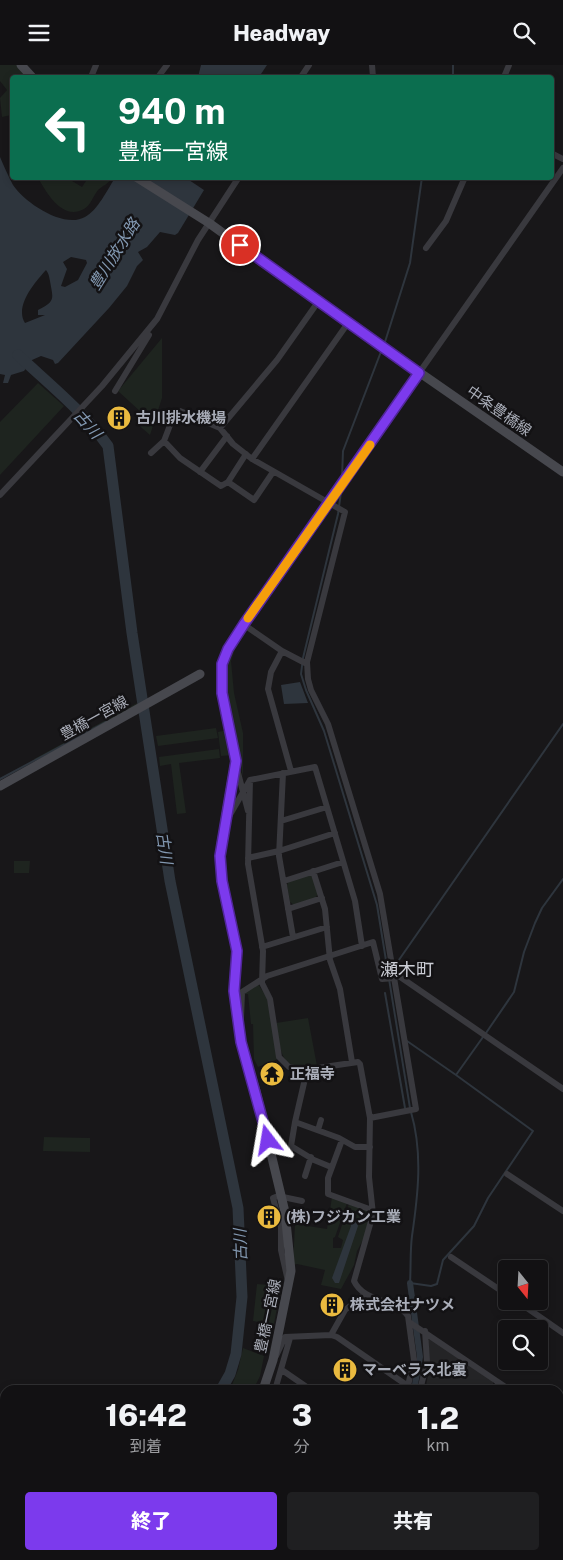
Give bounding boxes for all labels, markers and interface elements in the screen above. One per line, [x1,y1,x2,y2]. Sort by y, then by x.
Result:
icon: menu [25,19,53,47]
icon: search [510,19,538,47]
text: Headway [233,20,330,46]
text: 940 m [118,91,226,132]
icon: left [35,95,100,160]
text: 豊橋一宮線 [118,138,228,164]
water label: 豊川放水路 [85,214,145,293]
pin [219,224,261,266]
icon: arrive [226,231,254,259]
street label: 中条豊橋線 [464,382,535,439]
building icon: 古川排水機場 [106,405,132,431]
water label: 古川 [70,406,107,444]
place label: 古川排水機場 [136,409,226,426]
street label: 豊橋一宮線 [57,692,131,743]
water label: 古川 [153,831,176,867]
district label: 瀬木町 [380,959,434,980]
temple icon: 正福寺 [259,1061,285,1087]
place label: 正福寺 [290,1065,335,1082]
position arrow [241,1113,293,1165]
building icon: (株)フジカン工業 [256,1204,282,1230]
place label: (株)フジカン工業 [286,1208,401,1225]
water label: 古川 [230,1227,251,1261]
north arrow [498,1260,548,1310]
map controls [498,1260,548,1370]
street label: 豊橋一宮線 [251,1277,284,1354]
building icon: 株式会社ナツメ [319,1292,345,1318]
place label: 株式会社ナツメ [350,1296,455,1313]
button: search [498,1320,548,1370]
building icon: マーベラス北裏 [332,1357,358,1383]
place label: マーベラス北裏 [362,1361,467,1378]
text: 16:42 [105,1397,187,1433]
text: 3 [292,1397,312,1433]
text: 1.2 [417,1400,459,1436]
text: km [427,1436,449,1455]
text: 到着 [130,1437,162,1456]
text: 分 [294,1437,310,1456]
button: 終了 [25,1492,277,1550]
button: 共有 [287,1492,539,1550]

